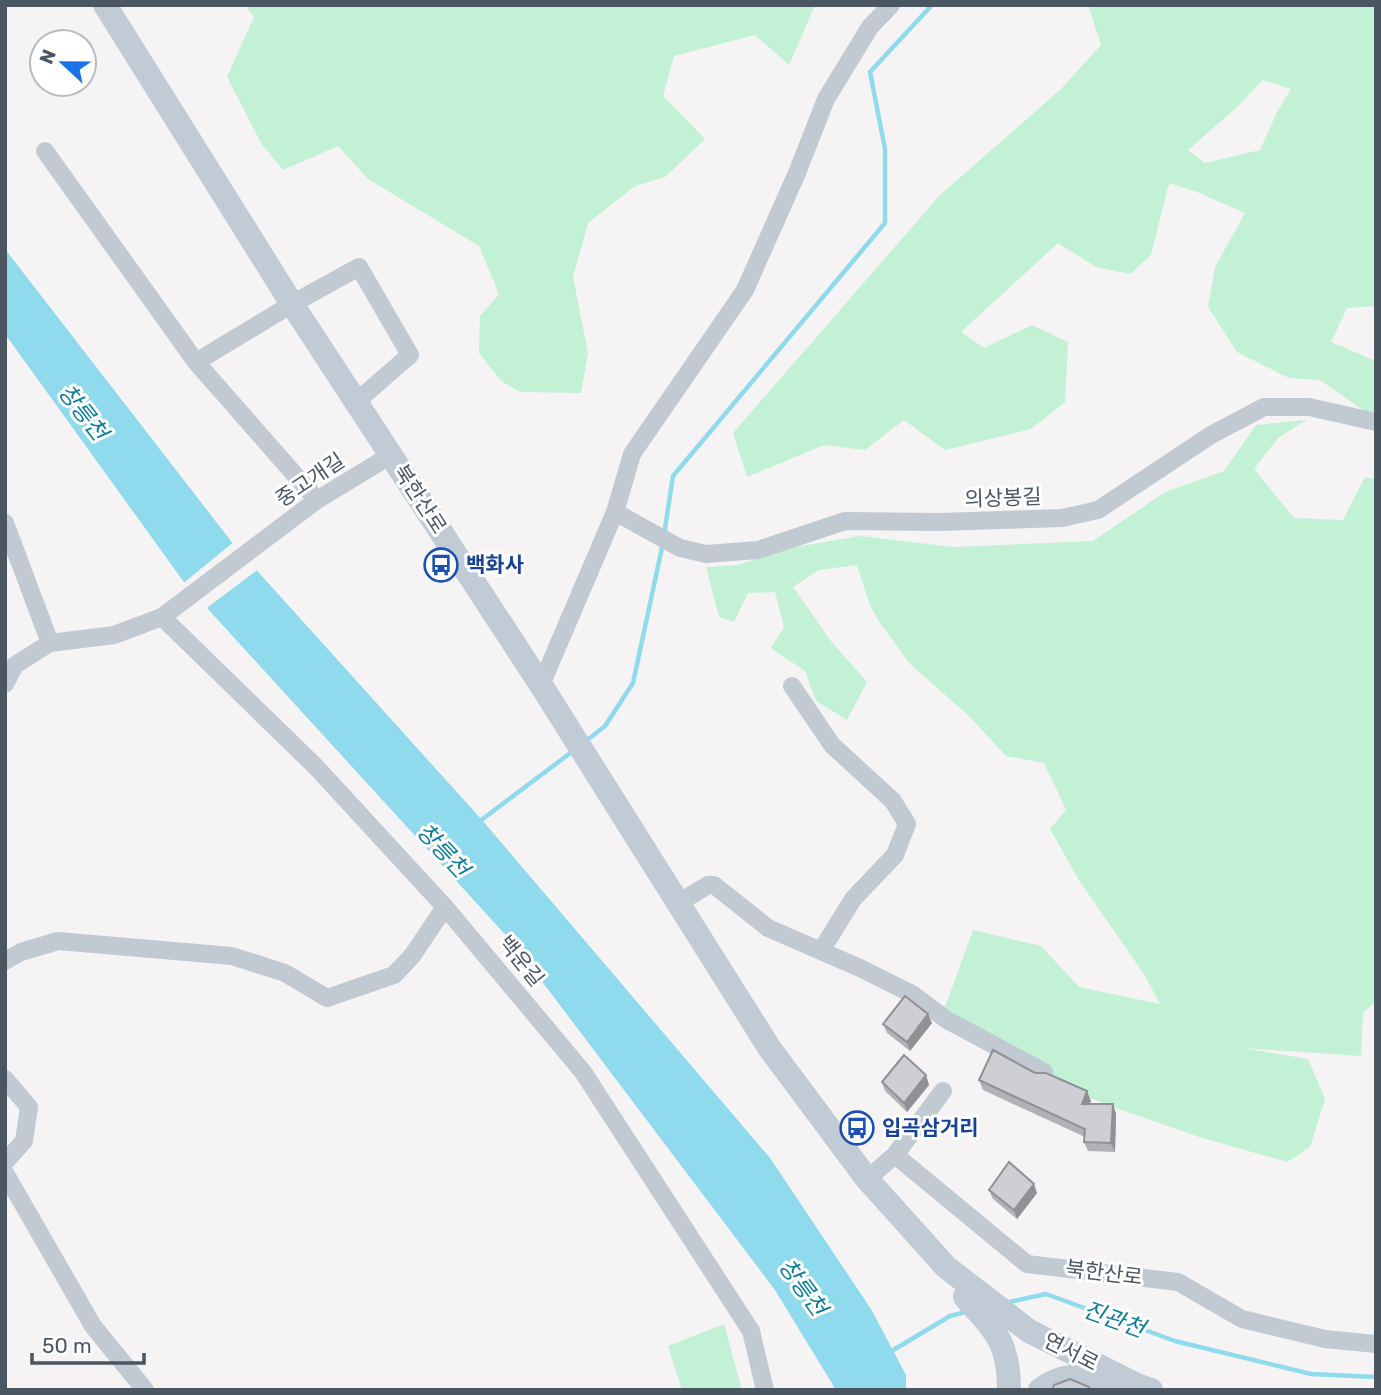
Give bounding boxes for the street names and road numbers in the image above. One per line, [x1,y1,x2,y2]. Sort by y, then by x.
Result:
street label: 중고개길 [271,448,349,512]
street label: 북한산로 [389,460,452,538]
street label: 의상봉길 [964,484,1042,511]
street label: 백운길 [493,930,549,991]
street label: 북한산로 [1064,1255,1144,1290]
street label: 연서로 [1040,1327,1103,1376]

